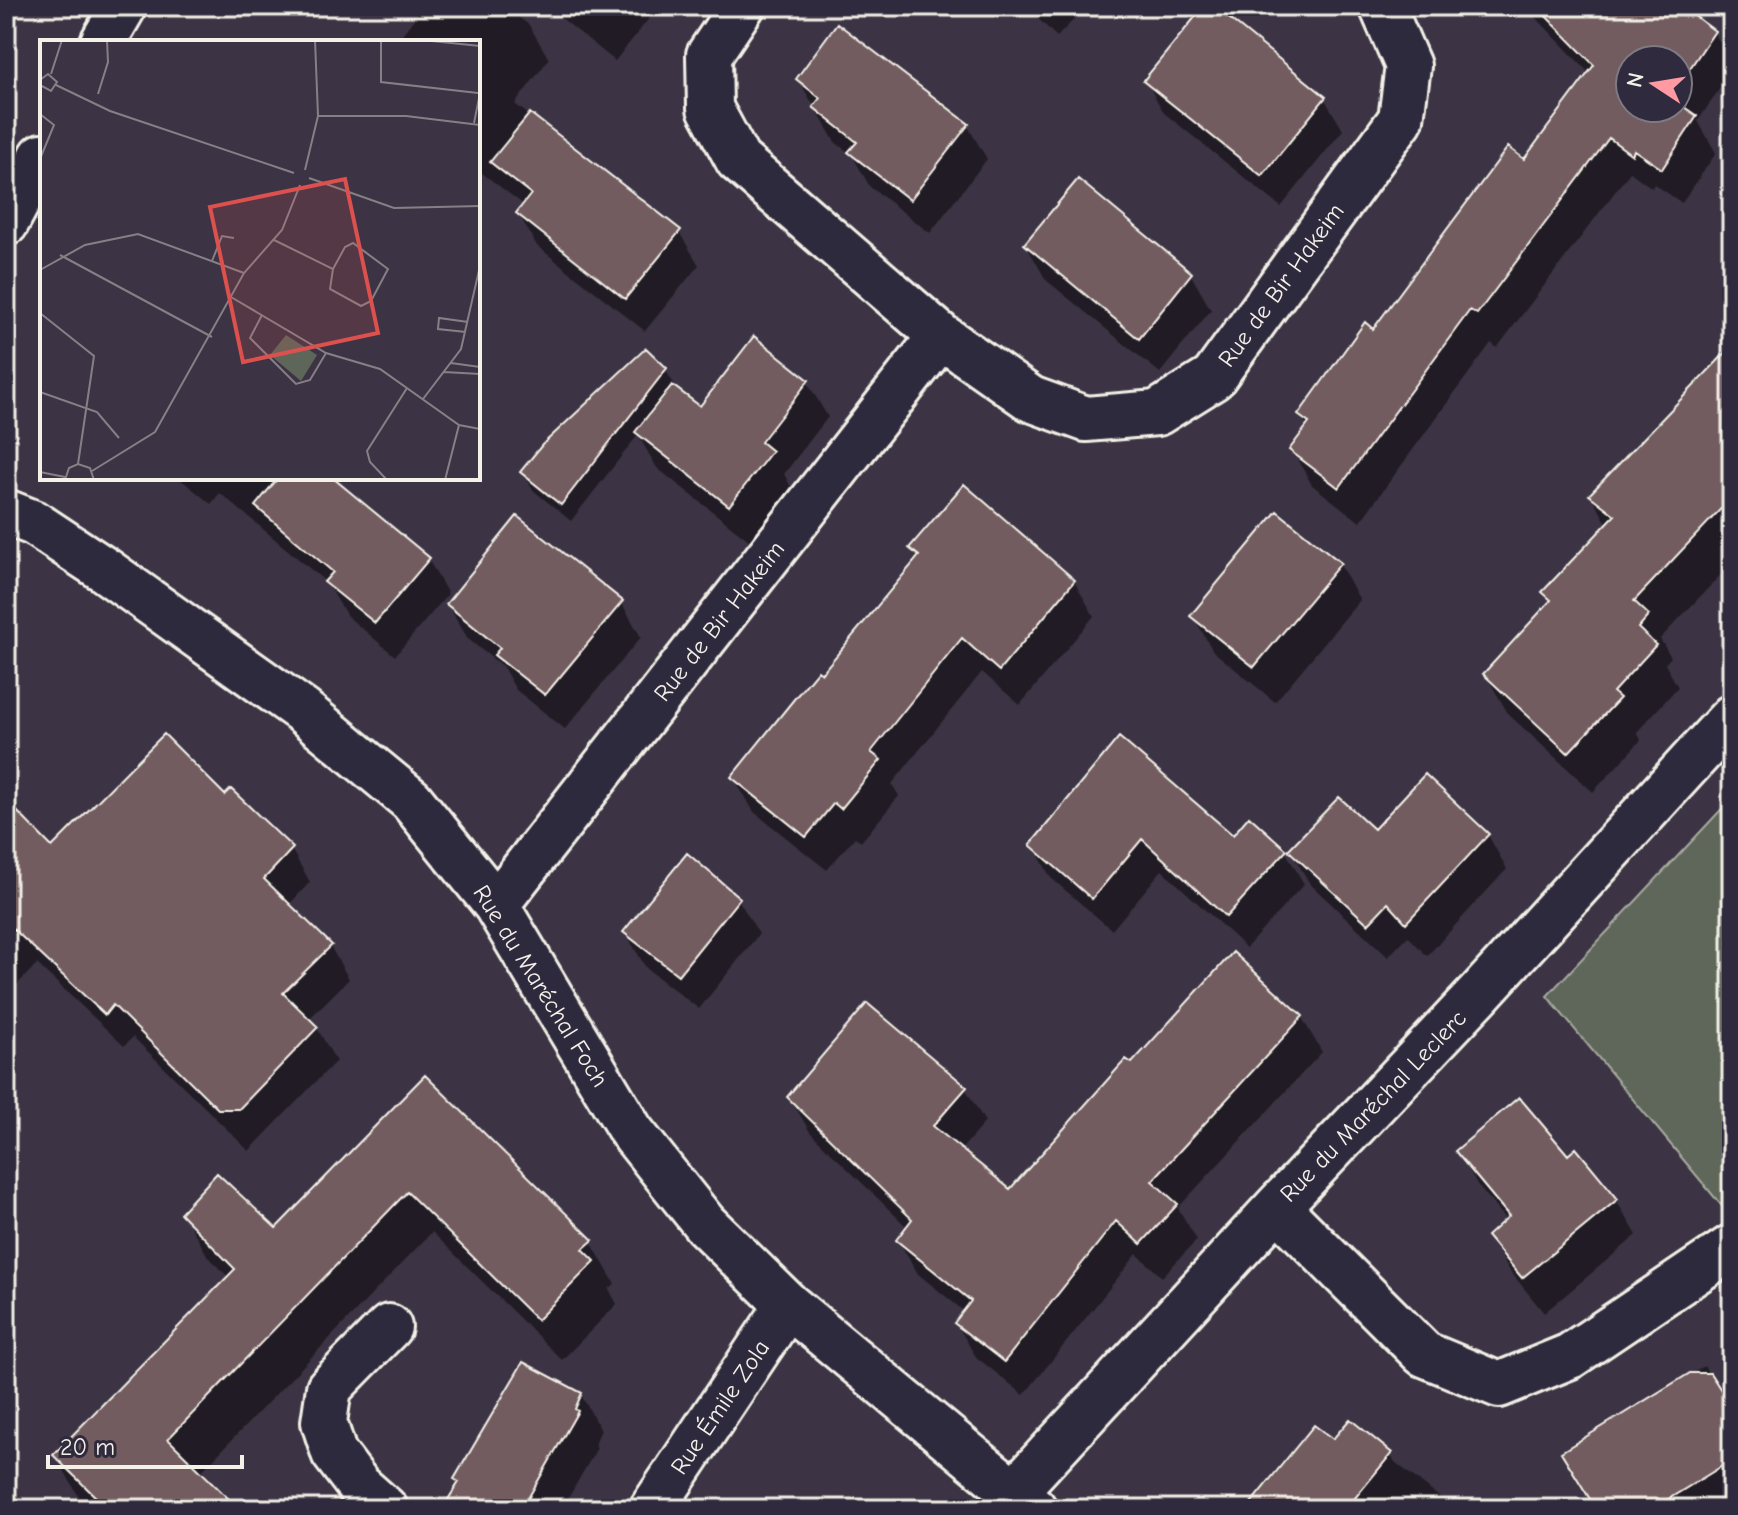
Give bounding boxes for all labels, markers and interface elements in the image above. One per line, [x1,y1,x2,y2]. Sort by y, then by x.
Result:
inset map [40,40,480,480]
north arrow [1614,44,1694,124]
text: N [1621,70,1650,90]
street label: Rue de Bir Hakeim [1212,198,1350,372]
street label: Rue de Bir Hakeim [648,535,790,707]
street label: Rue du Maréchal Foch [467,880,615,1092]
street label: Rue du Maréchal Leclerc [1274,1004,1472,1208]
street label: Rue Émile Zola [665,1335,775,1479]
scale bar [48,1419,242,1469]
text: 20 m [60,1433,115,1461]

